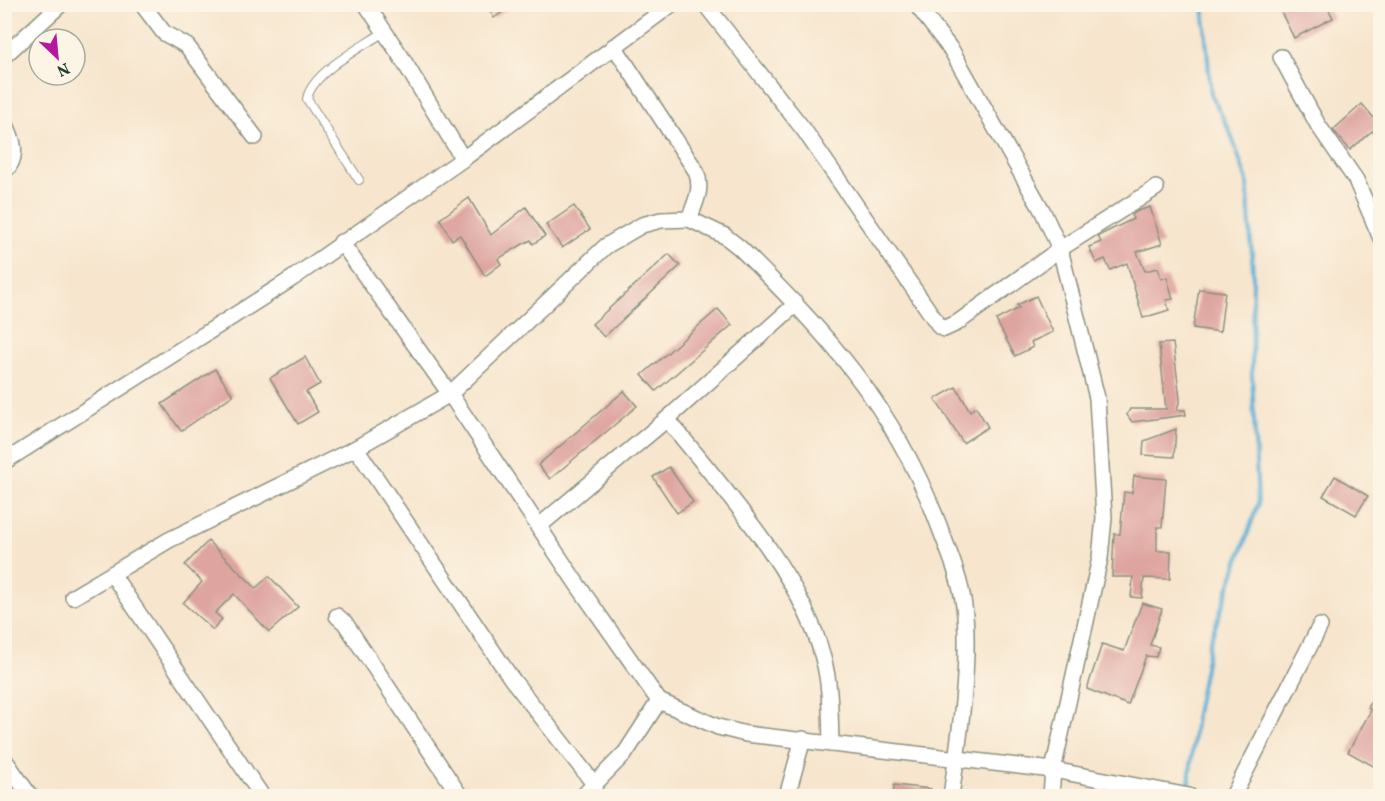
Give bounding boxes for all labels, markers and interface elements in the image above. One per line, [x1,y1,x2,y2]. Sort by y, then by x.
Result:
north arrow [27,27,87,87]
text: N [52,56,73,81]

